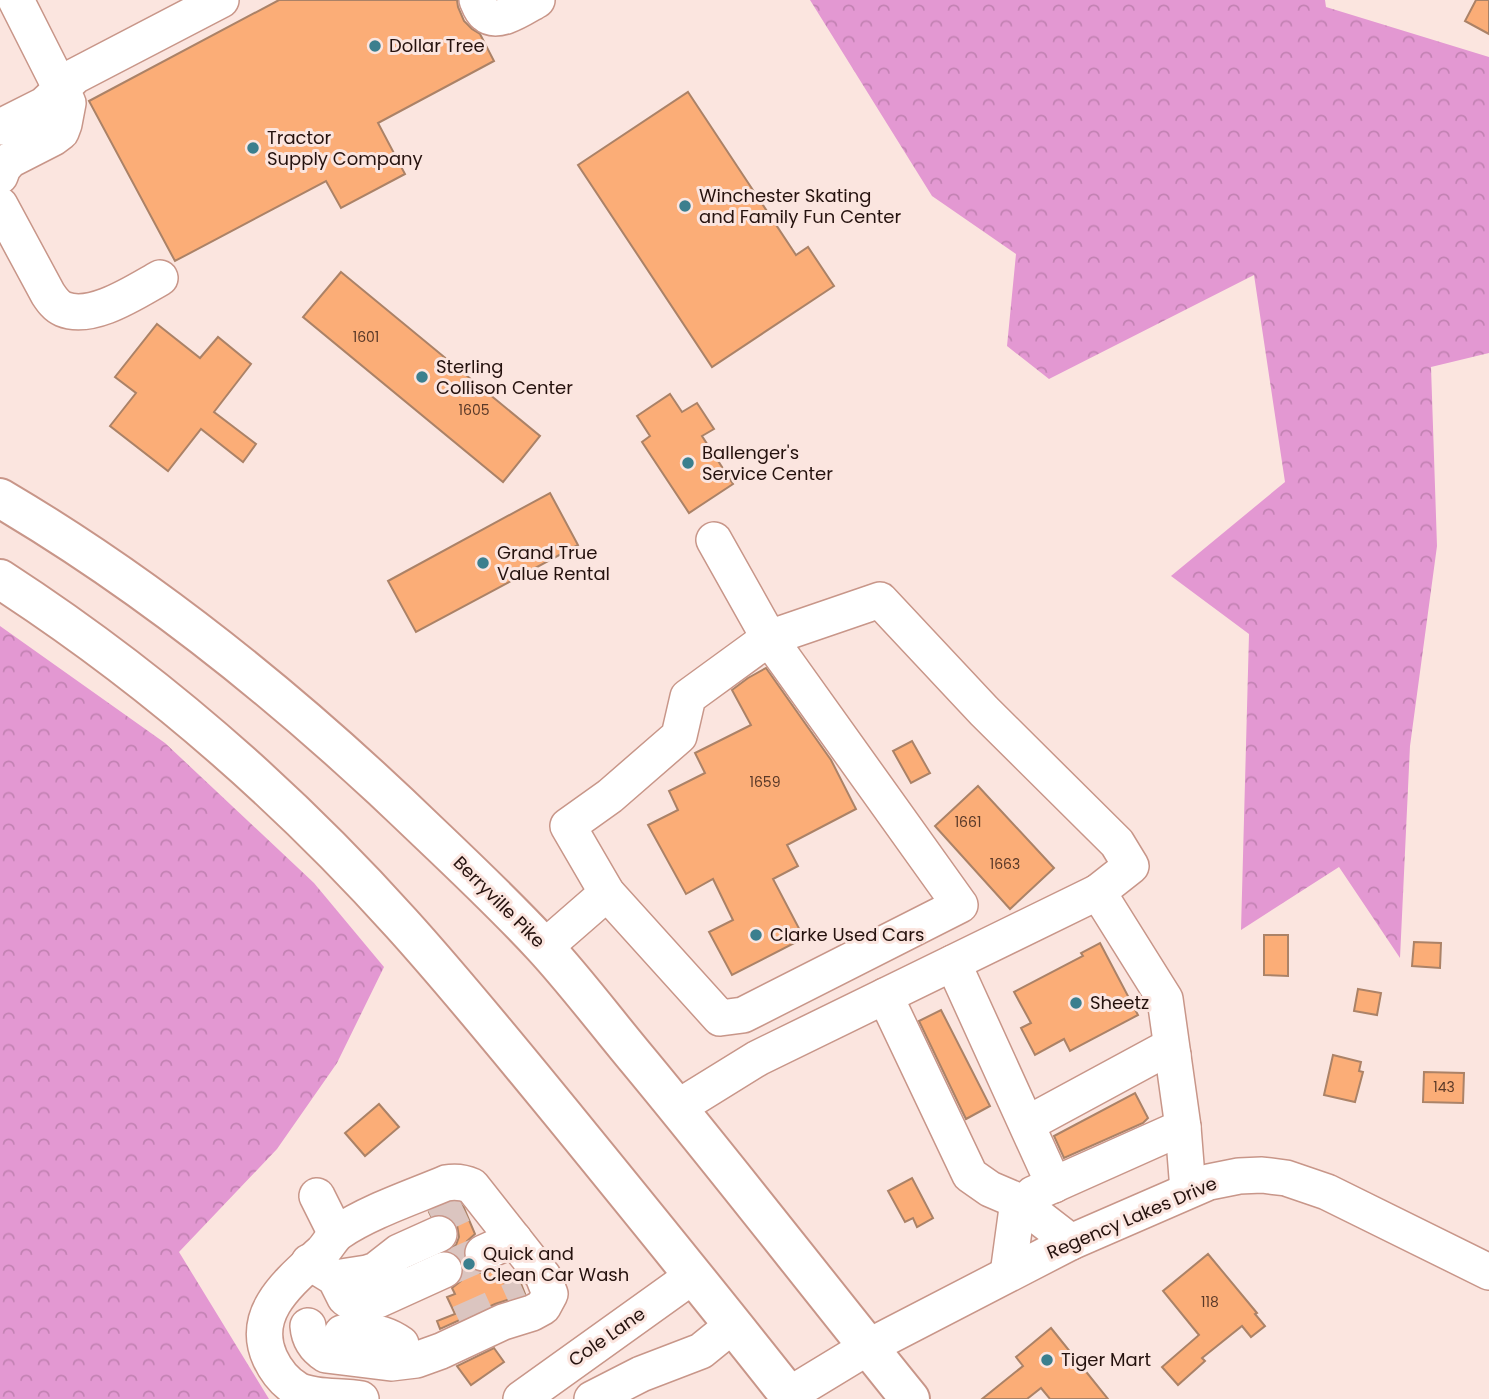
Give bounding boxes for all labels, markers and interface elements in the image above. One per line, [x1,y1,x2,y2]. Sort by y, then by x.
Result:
place label: Dollar Tree [389,33,485,58]
marker: Dollar Tree [367,38,383,54]
place label: Tractor Supply Company [267,125,423,171]
marker: Tractor Supply Company [245,140,261,156]
place label: Winchester Skating and Family Fun Center [699,183,901,229]
marker: Winchester Skating and Family Fun Center [677,198,693,214]
house number: 1601 [353,327,379,347]
place label: Sterling Collison Center [436,354,573,400]
marker: Sterling Collison Center [414,369,430,385]
house number: 1605 [459,400,489,420]
place label: Ballenger's Service Center [702,440,833,486]
marker: Ballenger's Service Center [680,455,696,471]
place label: Grand True Value Rental [497,540,610,586]
marker: Grand True Value Rental [475,555,491,571]
house number: 1659 [750,772,780,792]
house number: 1661 [955,812,981,832]
street label: Berryville Pike [448,850,551,953]
house number: 1663 [990,854,1020,874]
place label: Clarke Used Cars [770,922,924,947]
marker: Clarke Used Cars [748,927,764,943]
place label: Sheetz [1090,990,1149,1015]
marker: Sheetz [1068,995,1084,1011]
house number: 143 [1433,1077,1455,1097]
street label: Regency Lakes Drive [1043,1170,1221,1265]
place label: Quick and Clean Car Wash [483,1241,629,1287]
marker: Quick and Clean Car Wash [461,1256,477,1272]
house number: 118 [1201,1292,1219,1312]
street label: Cole Lane [563,1301,650,1372]
place label: Tiger Mart [1061,1347,1151,1372]
marker: Tiger Mart [1039,1352,1055,1368]

